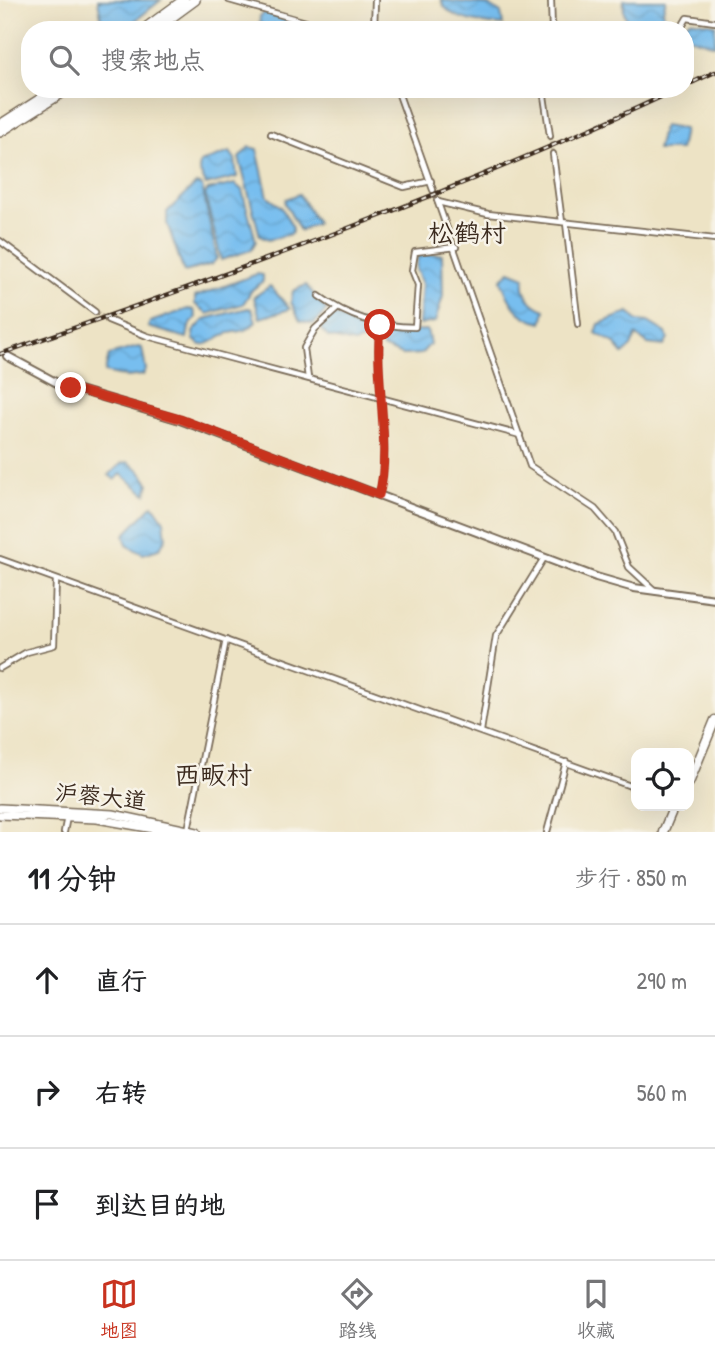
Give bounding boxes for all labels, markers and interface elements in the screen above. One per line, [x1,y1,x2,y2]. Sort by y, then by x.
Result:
search box [21,21,694,98]
icon: search [45,41,83,79]
text: 搜索地点 [101,42,205,77]
district label: 松鹤村 [428,215,506,250]
route start [364,309,395,340]
route end [55,372,86,403]
map controls [631,748,694,811]
button: locate [631,748,694,811]
district label: 西畈村 [174,757,252,792]
street label: 沪蓉大道 [54,776,148,816]
text: 11 分钟 [28,858,117,898]
text: 步行 · 850 m [575,862,687,893]
icon: ahead [28,961,66,999]
text: 直行 [95,963,147,998]
text: 290 m [637,965,687,996]
icon: right [28,1073,66,1111]
text: 右转 [95,1075,147,1110]
text: 560 m [637,1077,687,1108]
icon: arrive [28,1185,66,1223]
text: 到达目的地 [95,1187,225,1222]
tab: 地图 [100,1275,138,1343]
tab: 路线 [338,1275,377,1343]
tab: 收藏 [577,1275,615,1343]

